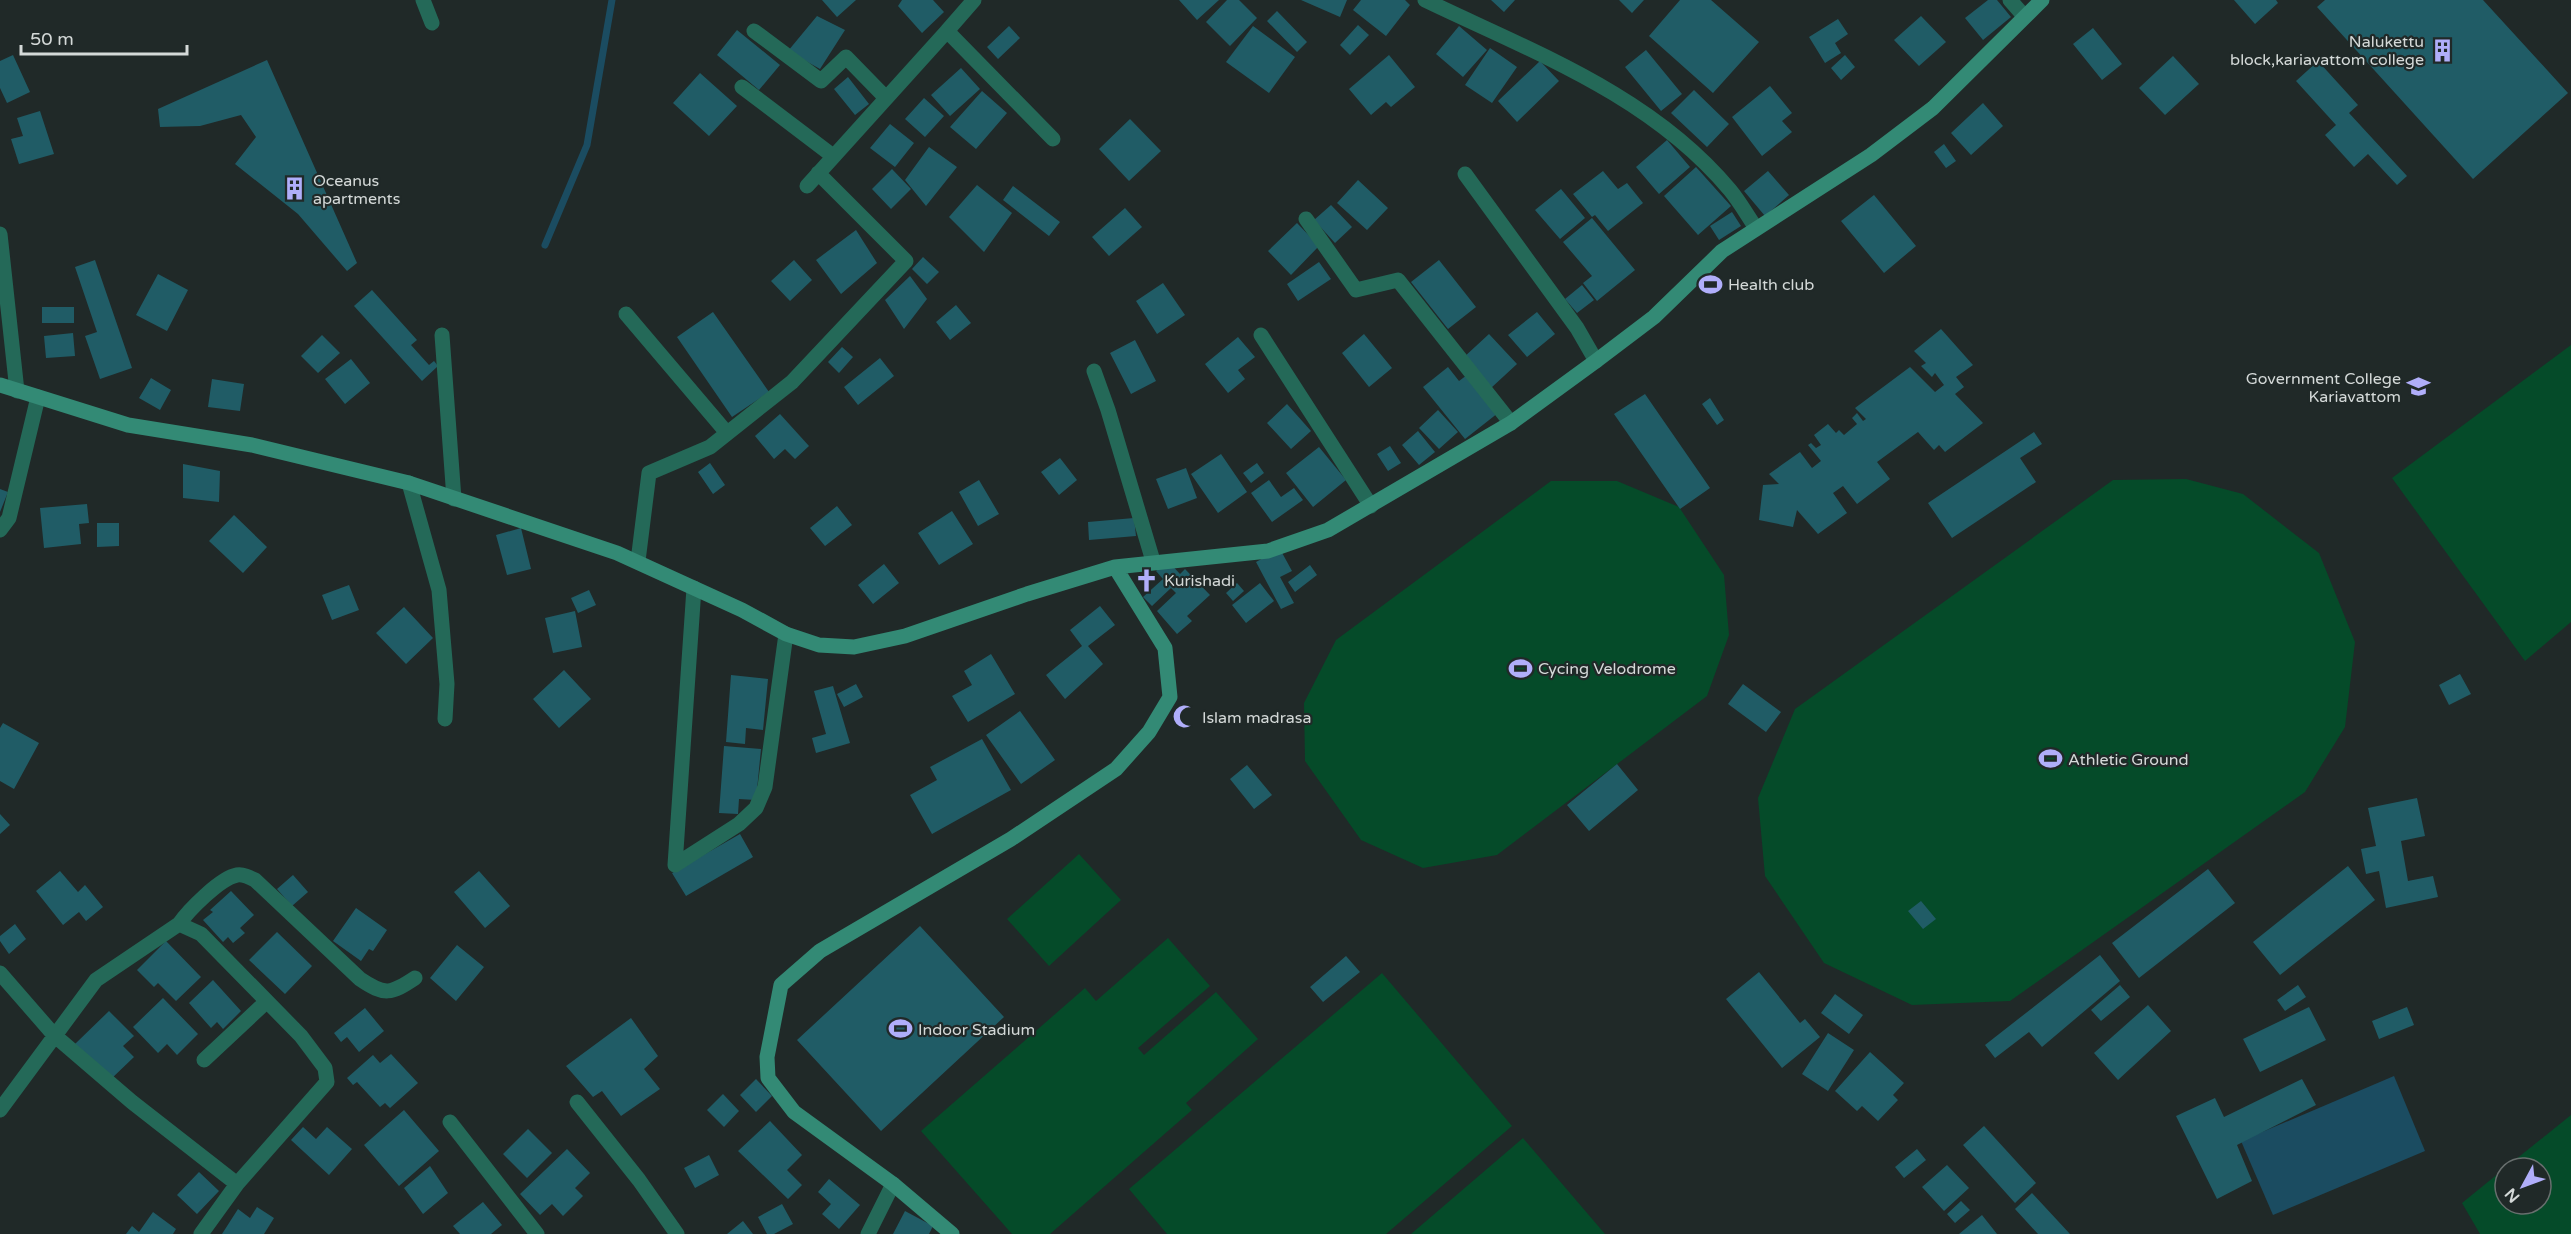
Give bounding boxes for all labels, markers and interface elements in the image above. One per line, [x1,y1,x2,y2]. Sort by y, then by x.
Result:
scale bar [21,18,188,56]
text: 50 m [30,28,74,50]
place label: Nalukettu block,kariavattom college [2230,32,2424,70]
building icon: Nalukettu block,kariavattom college [2429,37,2455,63]
place label: Oceanus apartments [313,171,400,209]
building icon: Oceanus apartments [282,176,308,202]
sports icon: Health club [1697,271,1723,297]
place label: Health club [1728,275,1814,295]
place label: Government College Kariavattom [2246,369,2401,407]
school or university icon: Government College Kariavattom [2406,374,2432,400]
church icon: Kurishadi [1133,567,1159,593]
place label: Kurishadi [1164,571,1235,591]
sports icon: Cycing Velodrome [1507,655,1533,681]
place label: Cycing Velodrome [1538,659,1676,679]
mosque icon: Islam madrasa [1171,704,1197,730]
place label: Islam madrasa [1202,708,1311,728]
sports icon: Athletic Ground [2037,746,2063,772]
place label: Athletic Ground [2068,750,2189,770]
sports icon: Indoor Stadium [887,1016,913,1042]
place label: Indoor Stadium [918,1020,1035,1040]
north arrow [2493,1156,2553,1216]
text: N [2501,1184,2524,1207]

